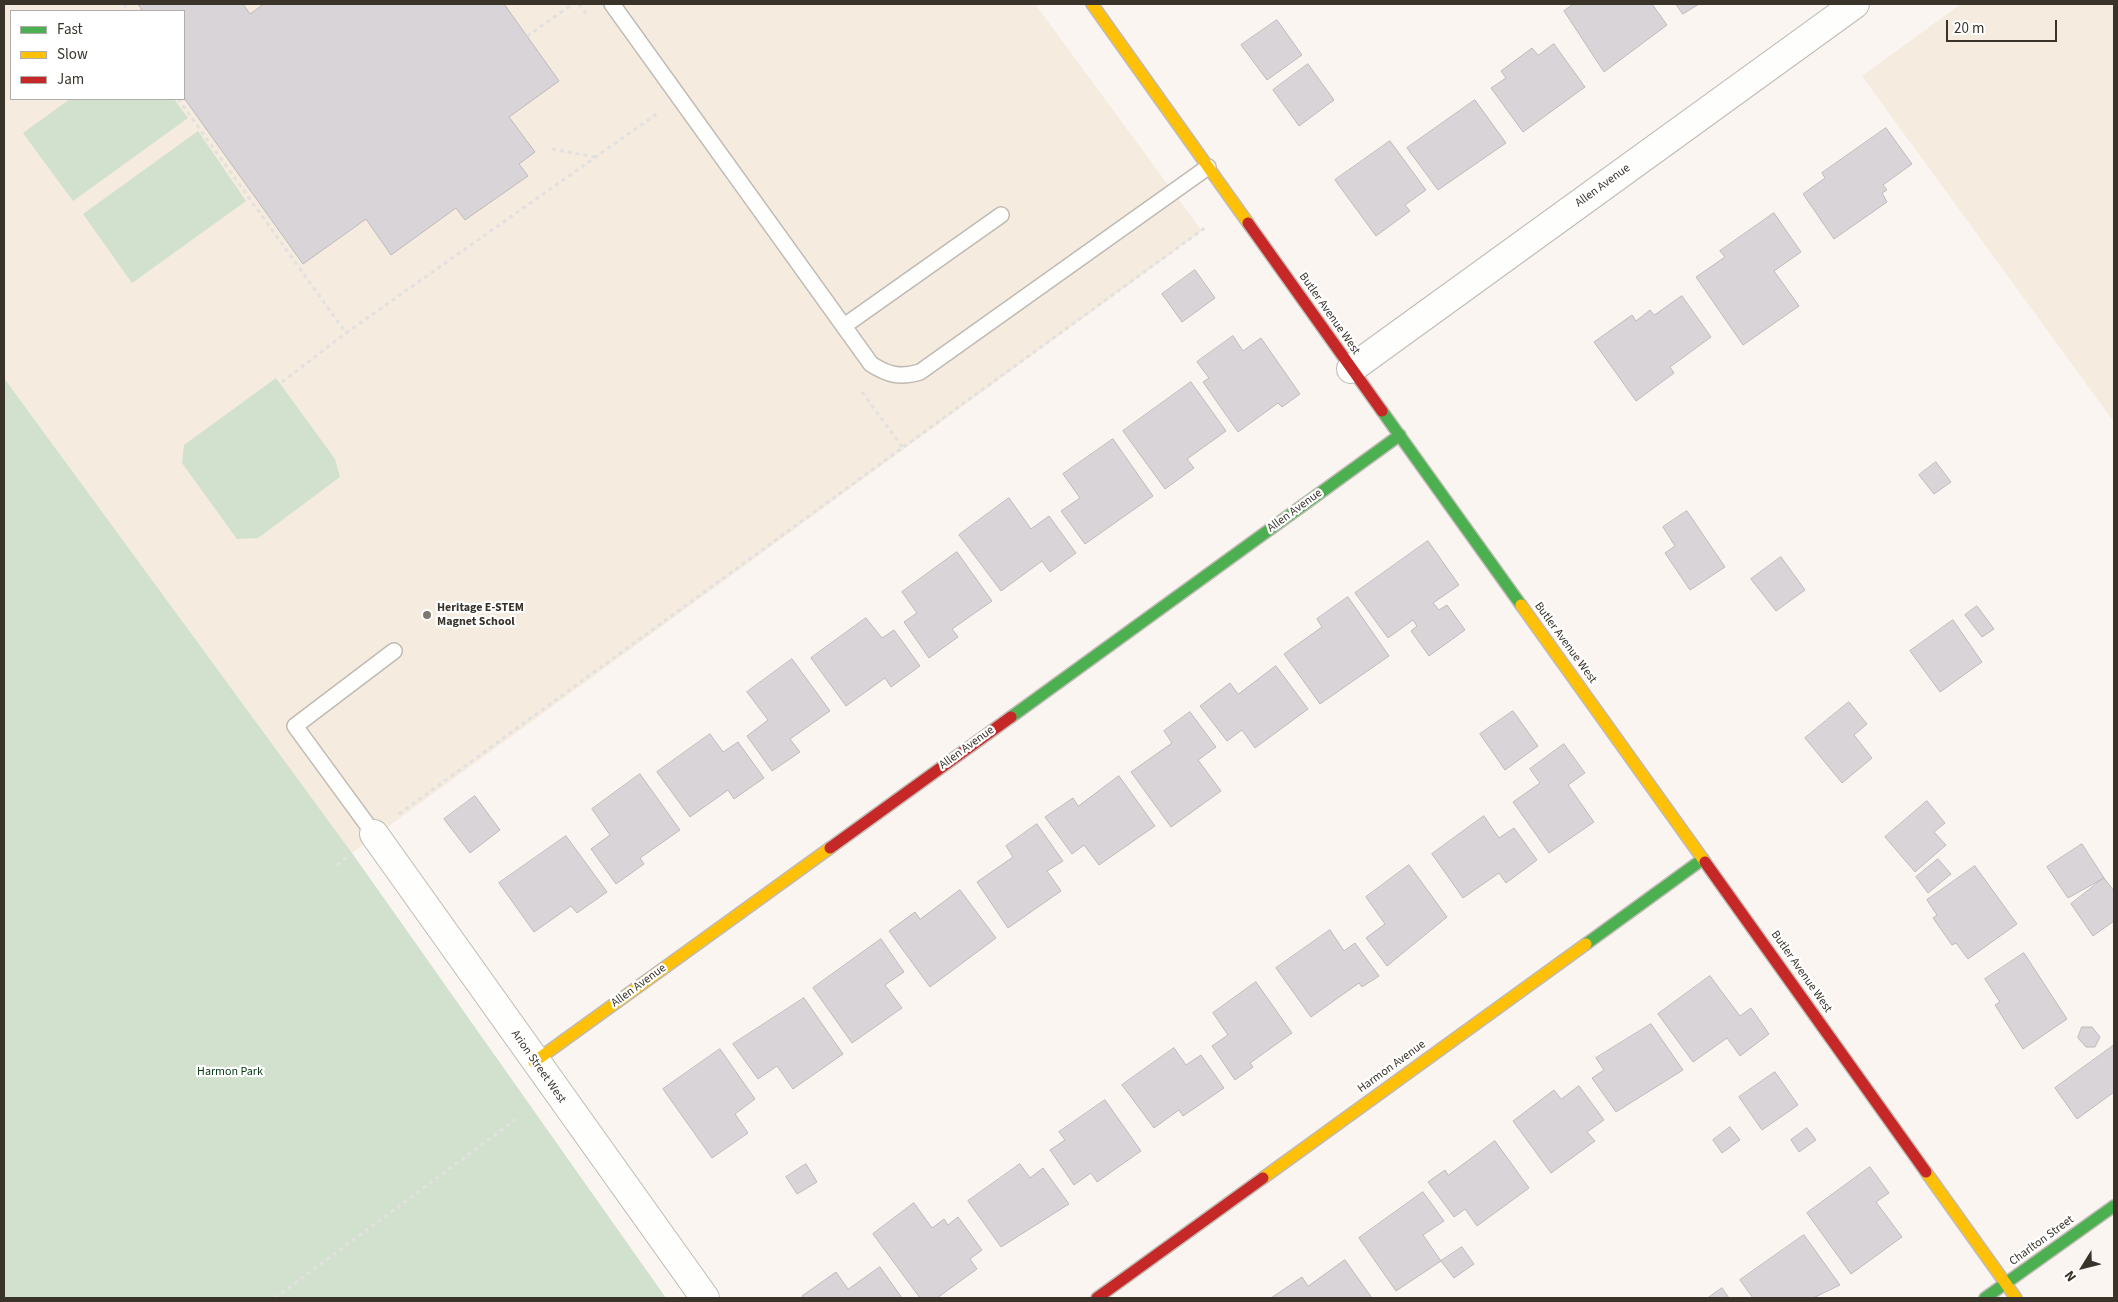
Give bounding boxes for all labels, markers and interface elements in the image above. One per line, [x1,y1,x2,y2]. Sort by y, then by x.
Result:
legend [10,10,185,100]
scale bar [1948,10,2059,42]
text: 20 m [1954,18,1984,39]
text: Fast [57,19,83,40]
text: Slow [57,44,88,65]
text: Jam [57,69,84,90]
street label: Allen Avenue [1573,161,1633,211]
street label: Butler Avenue West [1295,270,1363,358]
street label: Allen Avenue [1265,486,1325,536]
street label: Butler Avenue West [1531,600,1599,686]
place label: Heritage E-STEM Magnet School [437,601,524,629]
marker: Heritage E-STEM Magnet School [421,609,433,621]
street label: Allen Avenue [937,723,997,773]
street label: Butler Avenue West [1767,928,1835,1016]
street label: Allen Avenue [609,961,669,1011]
street label: Arion Street West [507,1028,569,1106]
street label: Harmon Avenue [1355,1038,1429,1096]
park label: Harmon Park [197,1065,263,1079]
street label: Charlton Street [2007,1213,2077,1269]
north arrow [2058,1242,2108,1292]
text: N [2060,1266,2082,1285]

